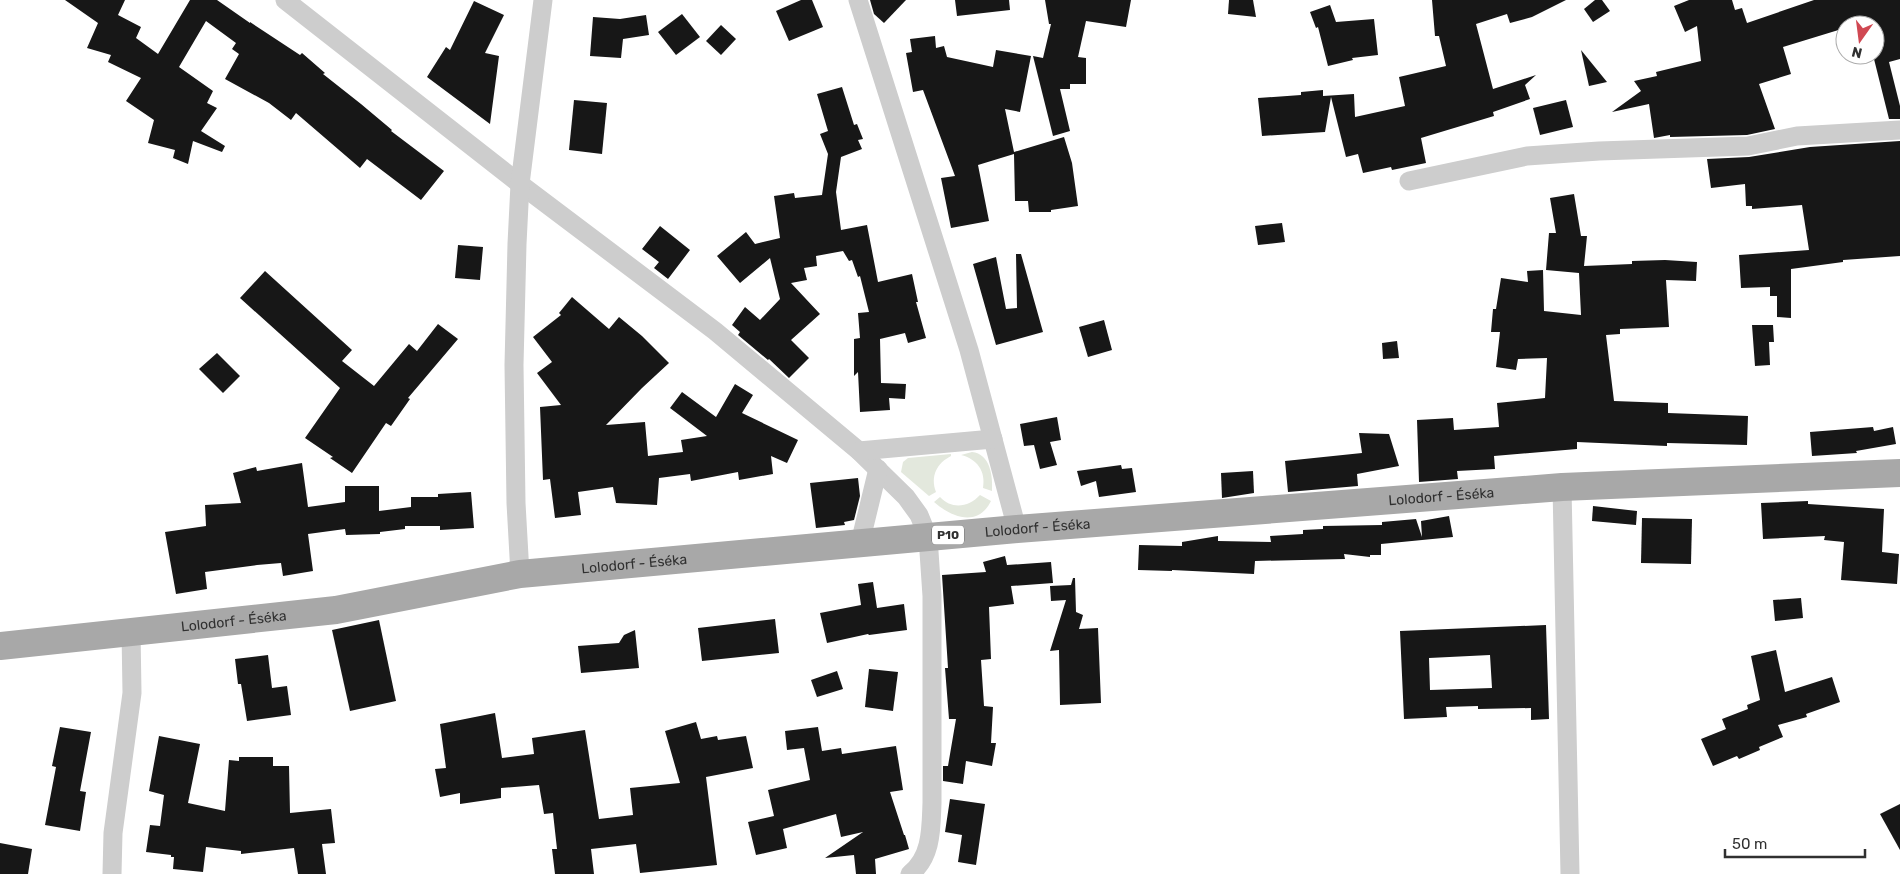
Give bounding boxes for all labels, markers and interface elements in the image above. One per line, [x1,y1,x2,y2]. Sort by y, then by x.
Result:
north arrow [1835,15,1885,65]
text: N [1850,43,1864,62]
street label: Lolodorf - Éséka [1388,484,1495,509]
street label: Lolodorf - Éséka [984,515,1091,540]
road number: P10 [932,526,964,544]
street label: Lolodorf - Éséka [581,550,688,577]
street label: Lolodorf - Éséka [180,607,287,635]
scale bar [1725,826,1865,858]
text: 50 m [1732,835,1767,853]

